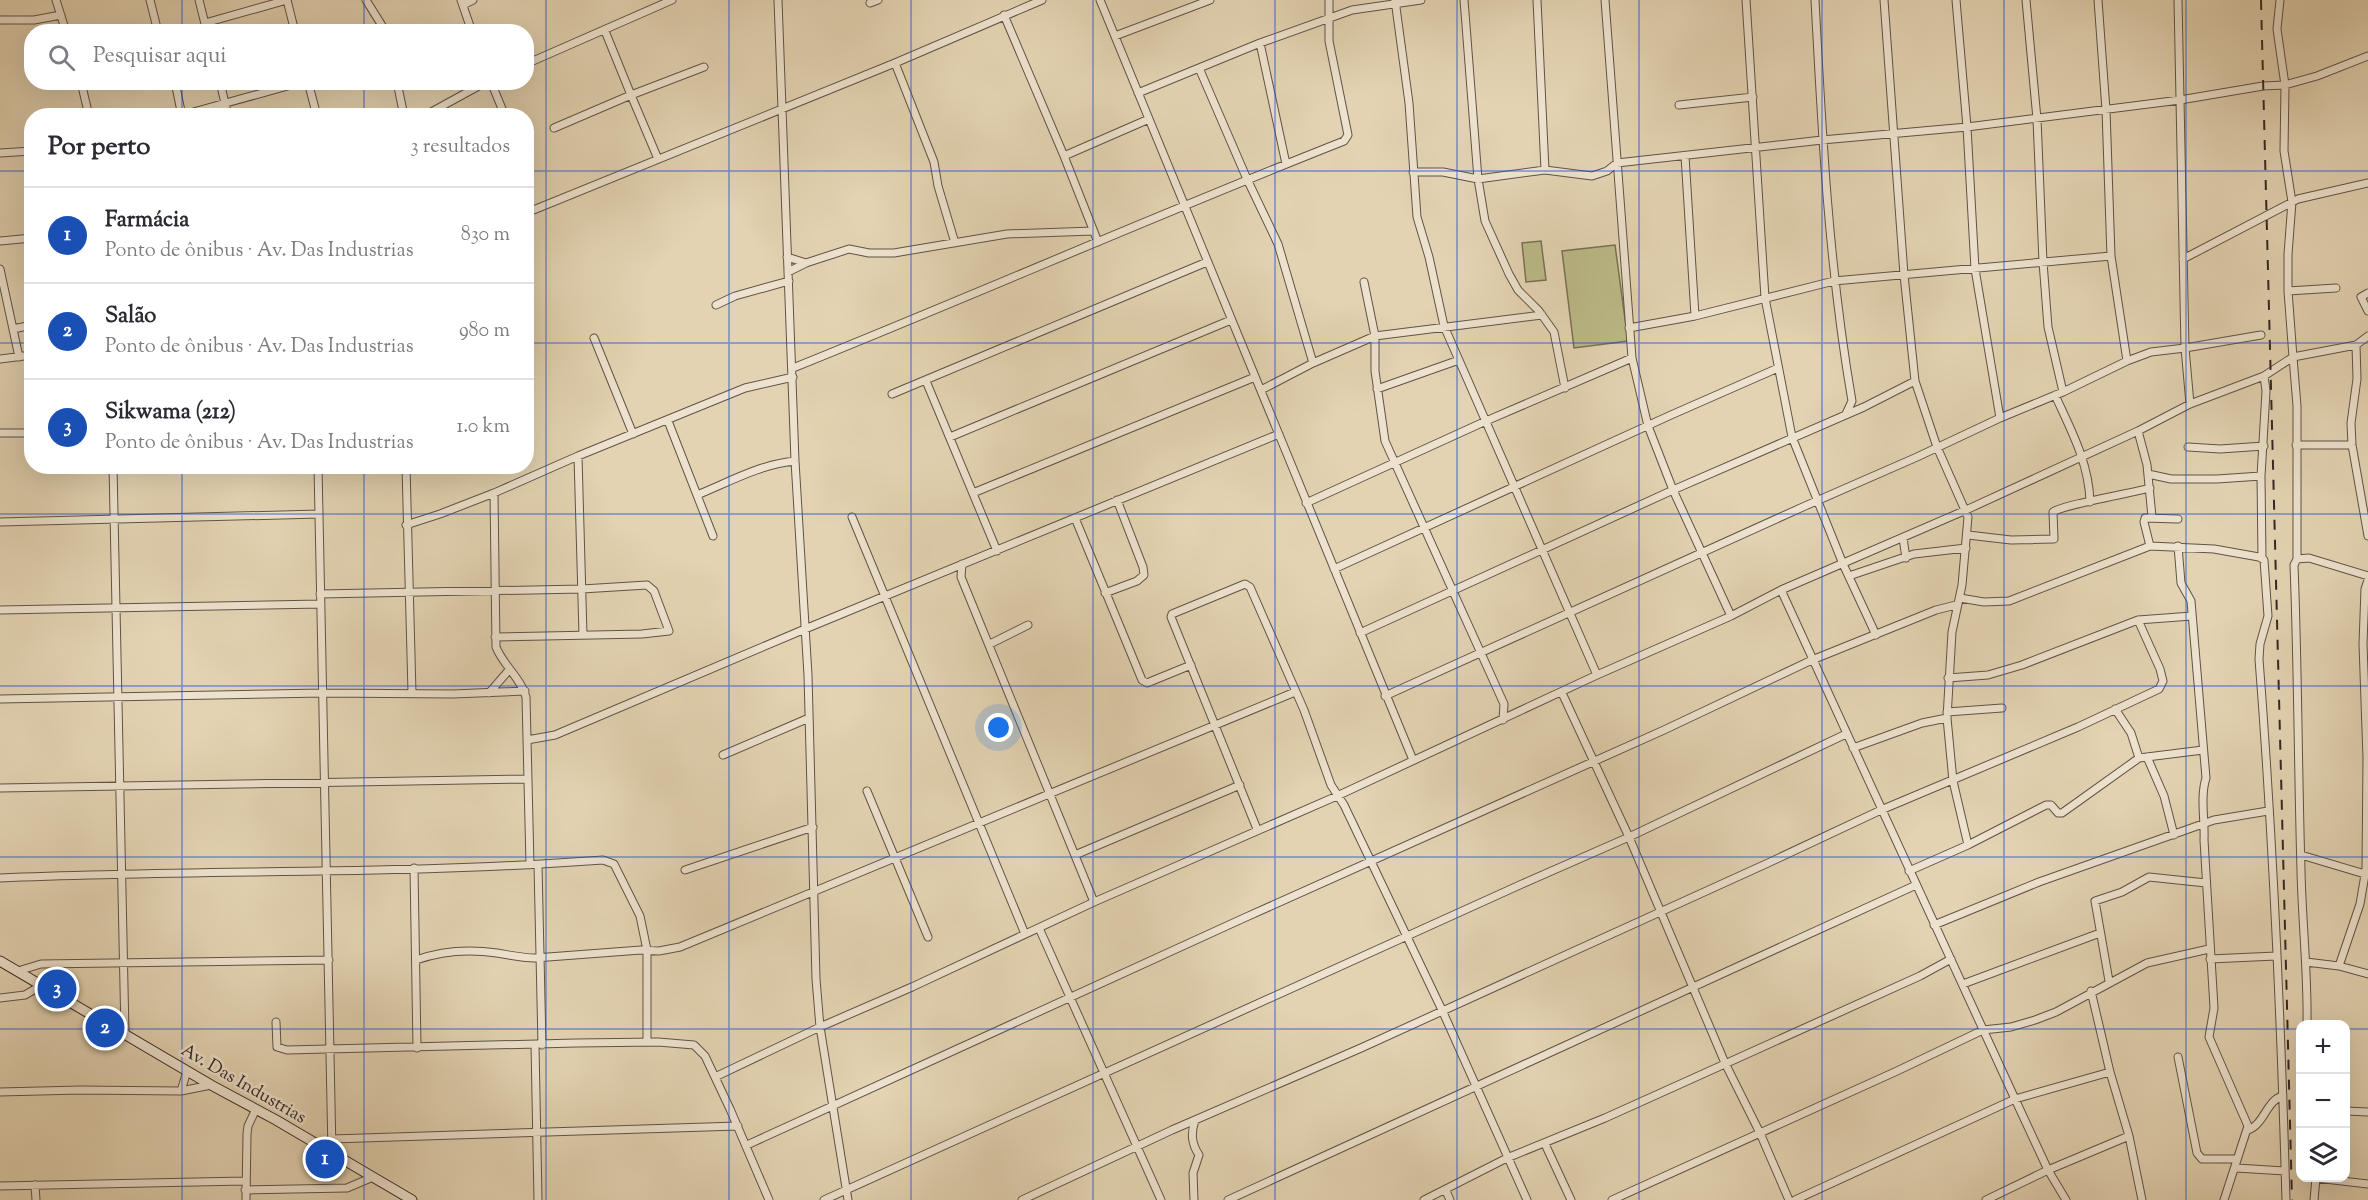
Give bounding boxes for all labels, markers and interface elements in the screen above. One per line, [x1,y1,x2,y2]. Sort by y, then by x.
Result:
search box [24,24,534,90]
icon: search [45,41,78,74]
text: Pesquisar aqui [93,41,227,73]
text: Por perto [48,129,150,166]
text: 3 resultados [410,133,510,162]
text: Farmácia [105,205,189,237]
text: 1 [64,221,71,250]
text: 830 m [461,221,510,250]
text: Ponto de ônibus · Av. Das Industrias [105,237,414,266]
text: Salão [105,301,156,333]
text: 2 [63,317,72,346]
text: 980 m [459,317,510,346]
text: Ponto de ônibus · Av. Das Industrias [105,333,414,362]
text: Sikwama (212) [105,397,236,429]
text: 3 [63,413,72,442]
text: 1.0 km [456,413,510,442]
text: Ponto de ônibus · Av. Das Industrias [105,429,414,458]
your location [984,713,1013,742]
pin: 3 [38,966,76,1012]
pin: 2 [86,1006,124,1050]
map controls [2296,1020,2350,1182]
button: + [2296,1020,2350,1074]
street label: Av. Das Industrias [175,1038,311,1131]
button: − [2296,1074,2350,1128]
button: layers [2296,1128,2350,1182]
pin: 1 [306,1136,344,1182]

